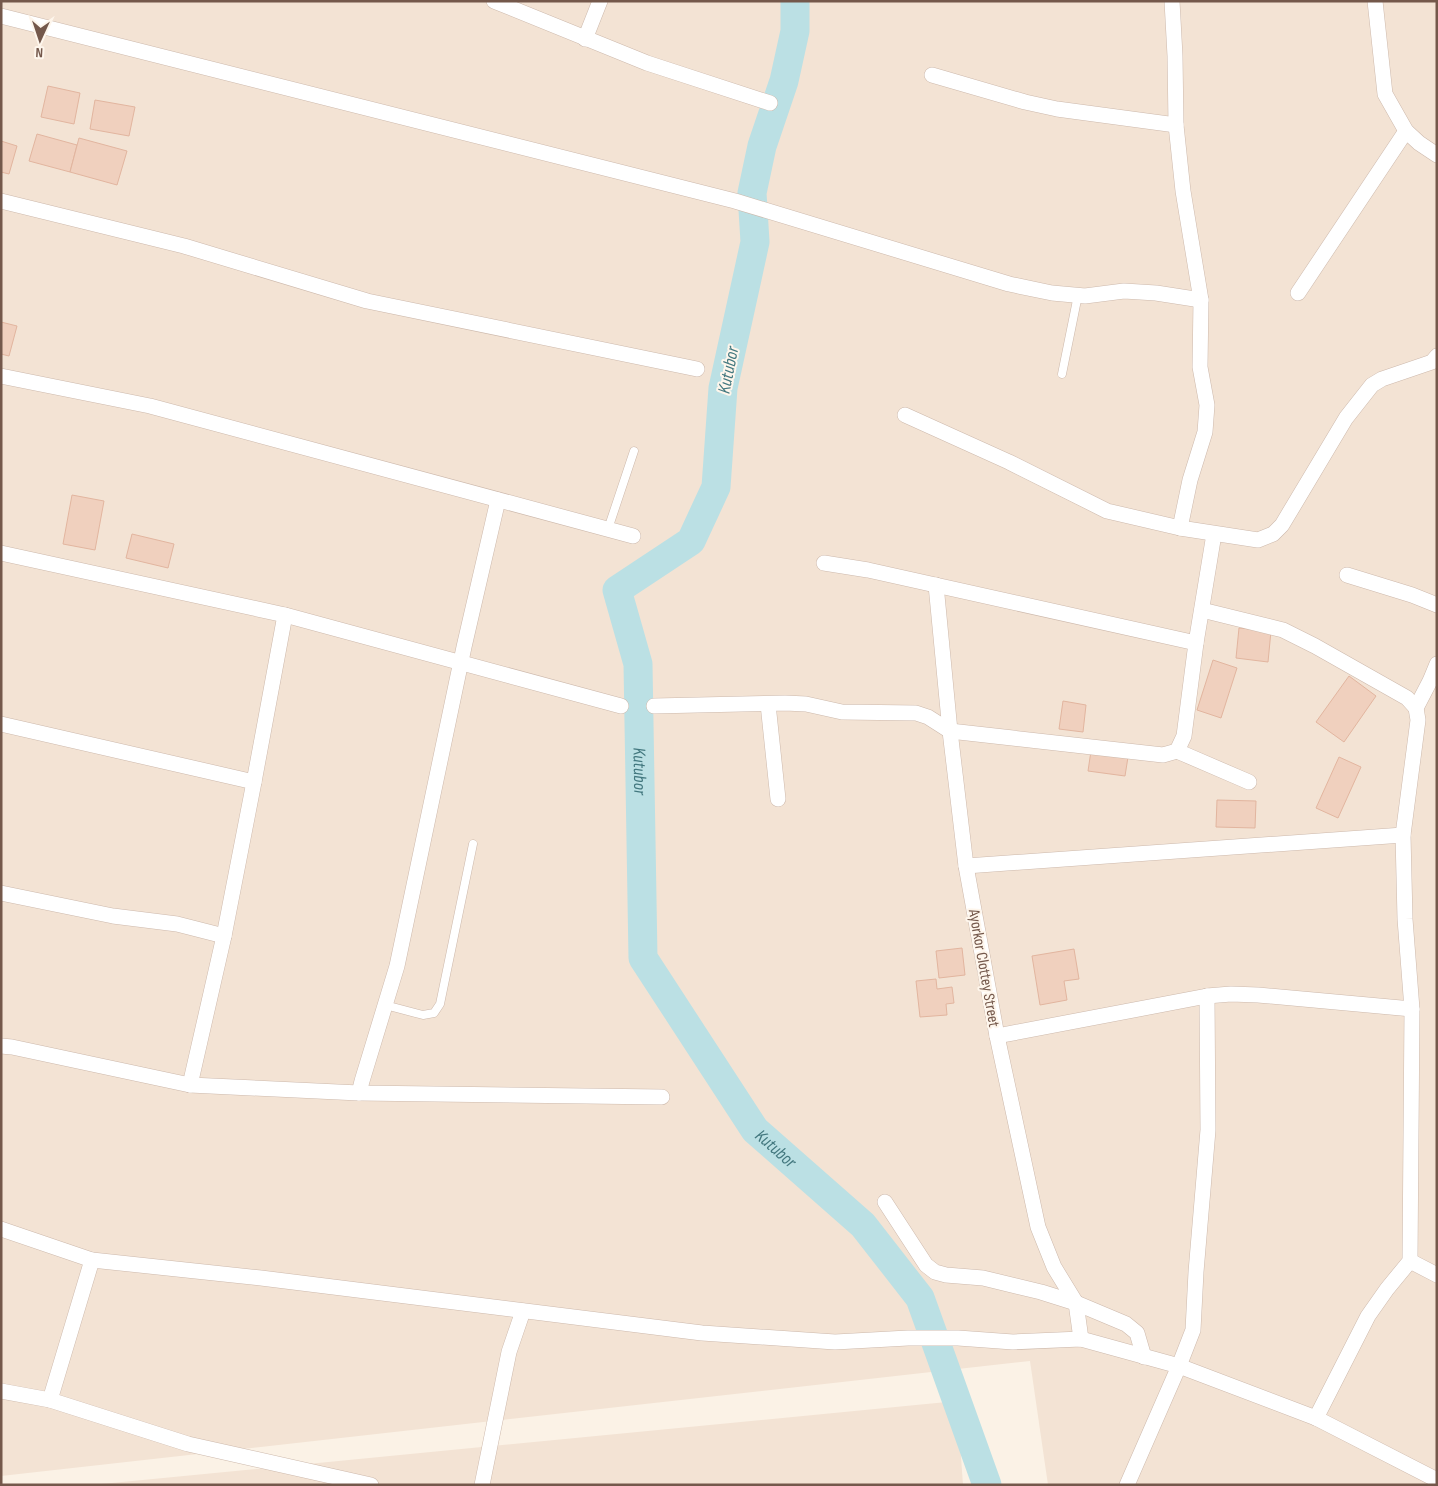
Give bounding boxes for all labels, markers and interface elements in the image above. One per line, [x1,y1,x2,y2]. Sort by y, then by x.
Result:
north arrow [15,15,65,65]
text: N [35,44,44,61]
water label: Kutubor [714,344,744,395]
water label: Kutubor [628,747,650,796]
street label: Ayorkor Clottey Street [964,907,1003,1029]
water label: Kutubor [751,1125,801,1173]

